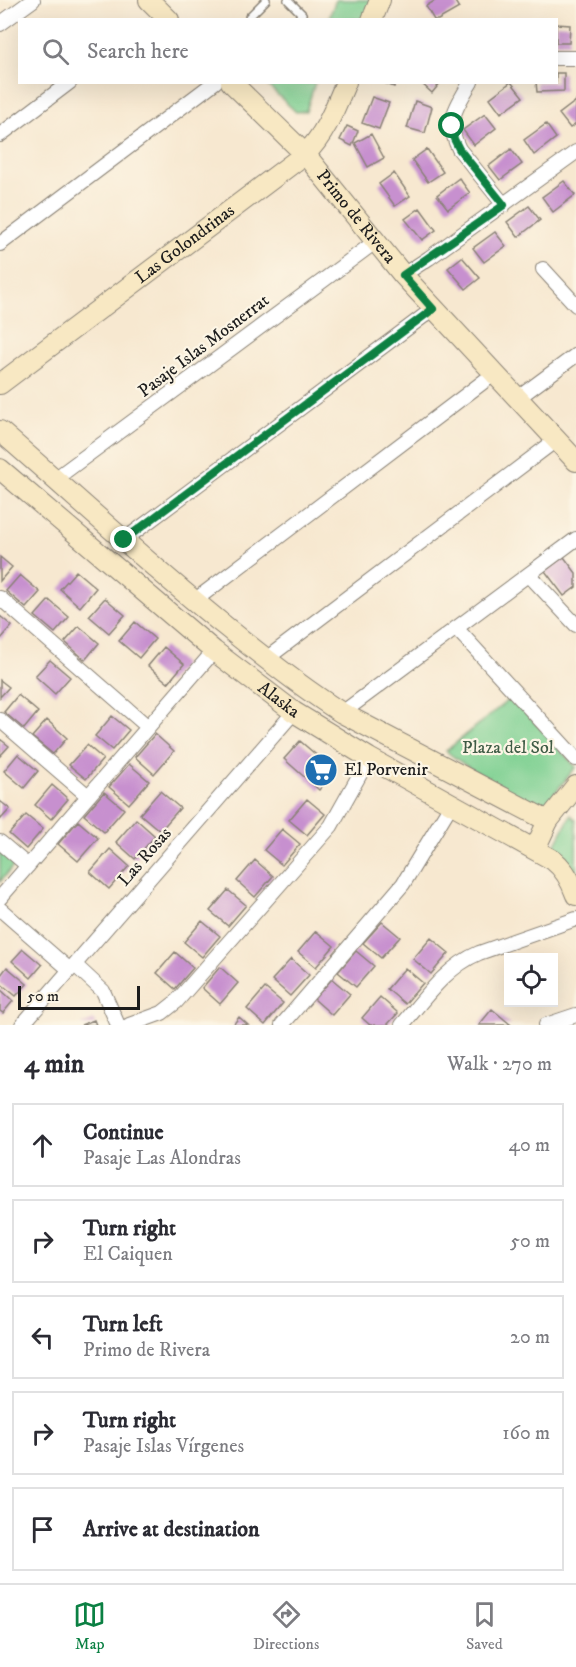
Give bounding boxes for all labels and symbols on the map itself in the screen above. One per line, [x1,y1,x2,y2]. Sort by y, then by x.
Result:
route start [438,112,464,138]
street label: Primo de Rivera [311,165,401,268]
street label: Las Golondrinas [131,200,239,289]
street label: Pasaje Islas Mosnerrat [134,289,274,402]
route end [110,526,136,552]
street label: Alaska [253,677,303,724]
park label: Plaza del Sol [462,737,555,759]
supermarket icon: El Porvenir [303,752,339,788]
place label: El Porvenir [344,759,428,781]
street label: Las Rosas [113,823,177,891]
scale bar [18,983,140,1010]

